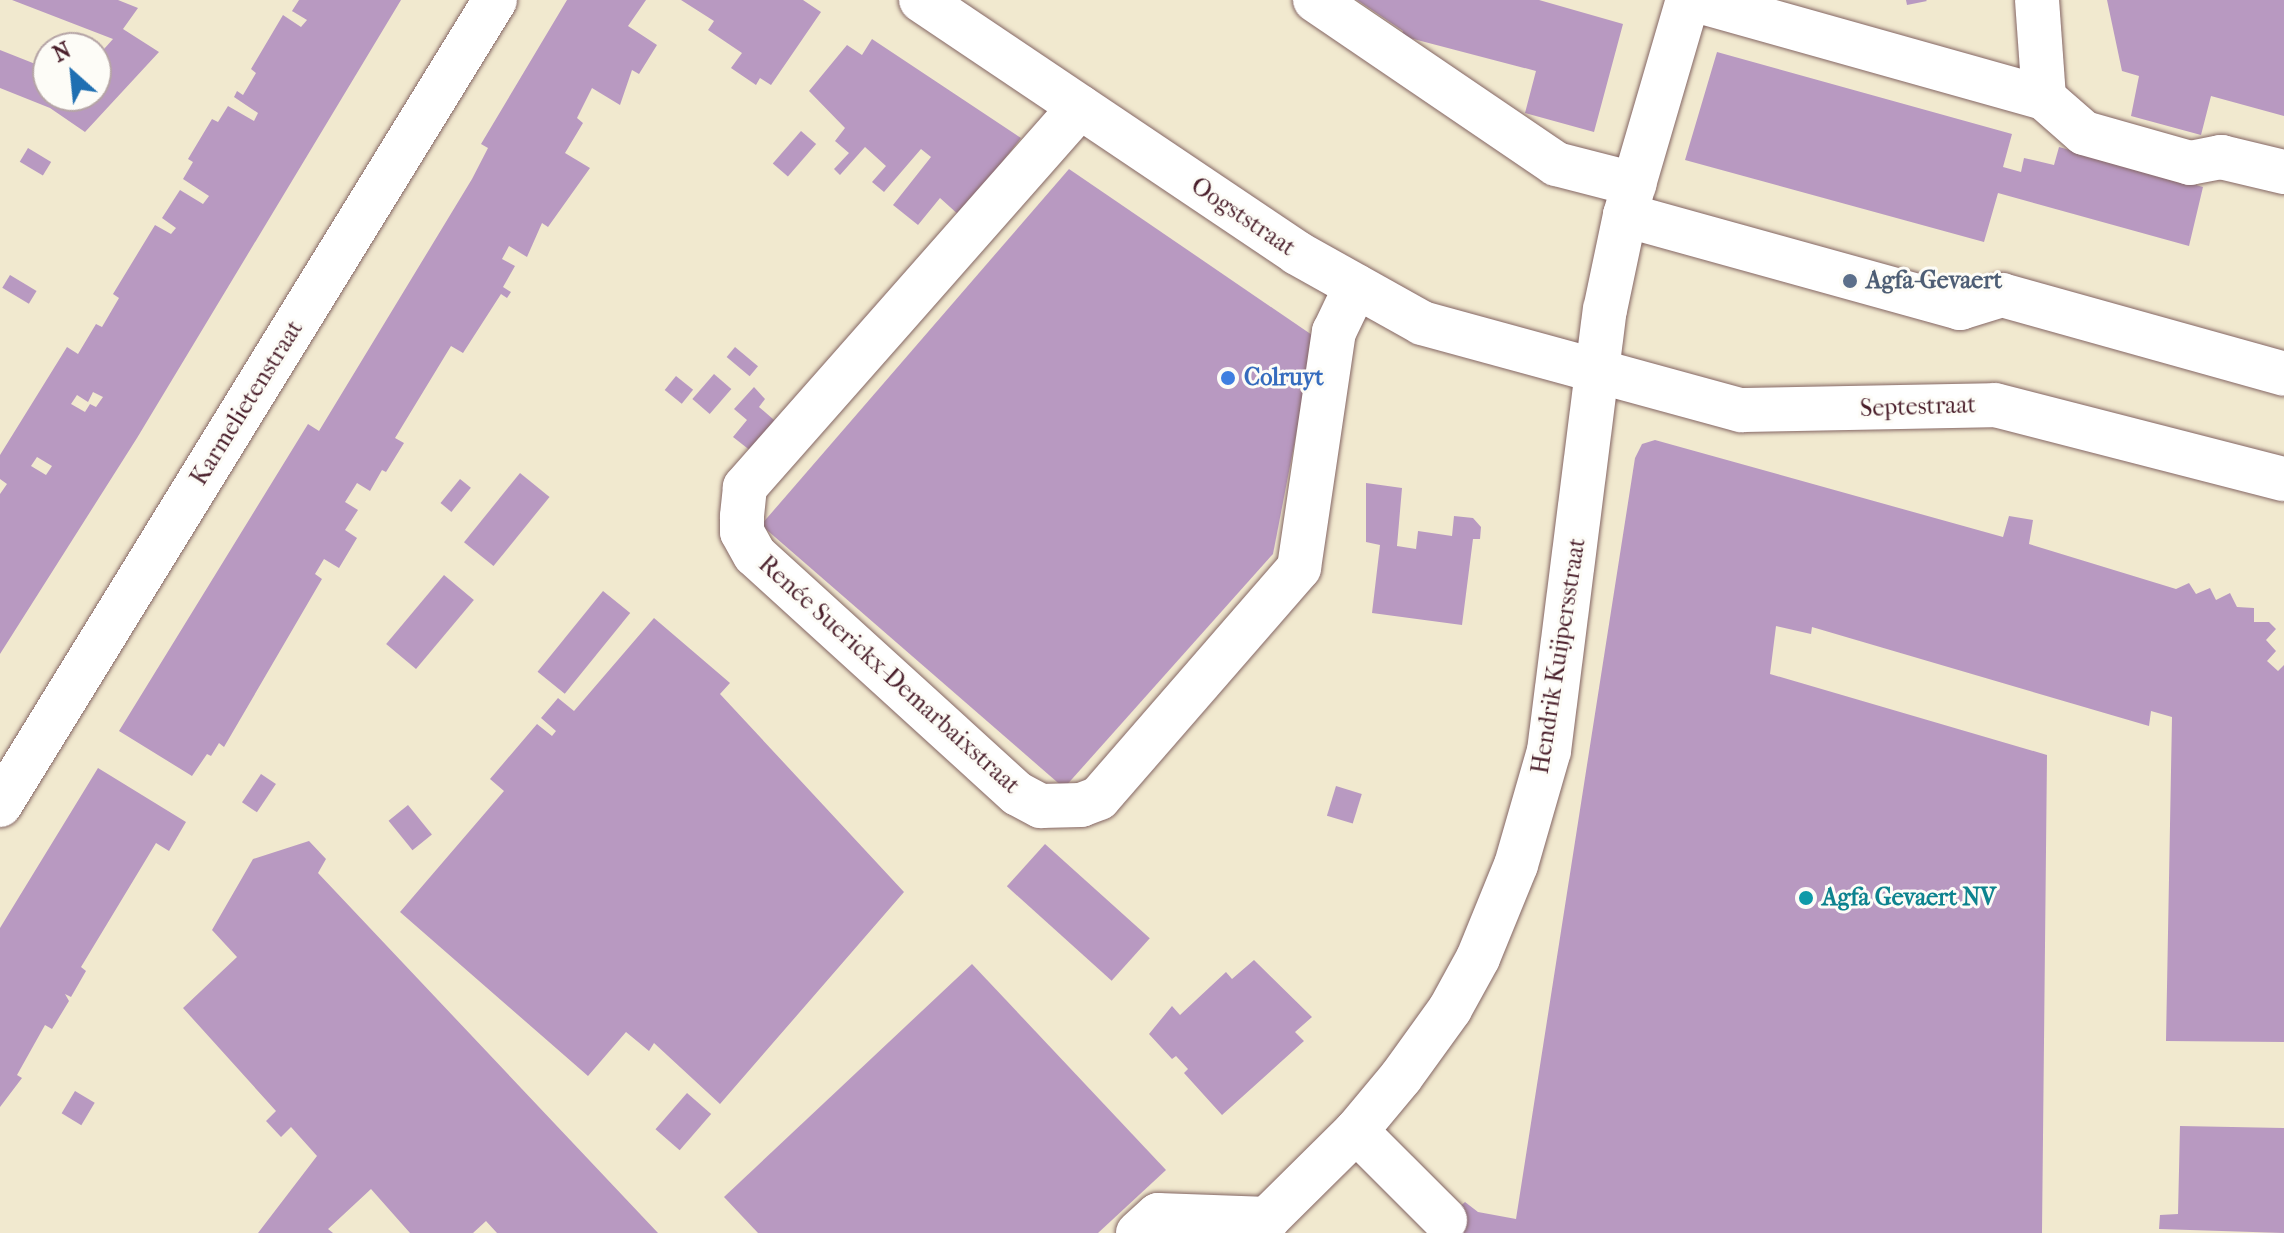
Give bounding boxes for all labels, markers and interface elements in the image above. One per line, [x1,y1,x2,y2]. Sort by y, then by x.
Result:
north arrow [32,32,112,112]
text: N [49,37,75,68]
street label: Oogststraat [1185,172,1301,262]
place label: Agfa-Gevaert [1866,267,2002,295]
marker: Agfa-Gevaert [1841,272,1859,290]
street label: Karmelietenstraat [185,315,309,491]
place label: Colruyt [1244,364,1324,392]
marker: Colruyt [1219,369,1237,387]
street label: Septestraat [1859,391,1977,423]
street label: Hendrik Kuijpersstraat [1526,536,1592,776]
street label: Renée Suerickx-Demarbaixstraat [752,550,1026,800]
place label: Agfa Gevaert NV [1822,884,1996,912]
marker: Agfa Gevaert NV [1797,889,1815,907]

